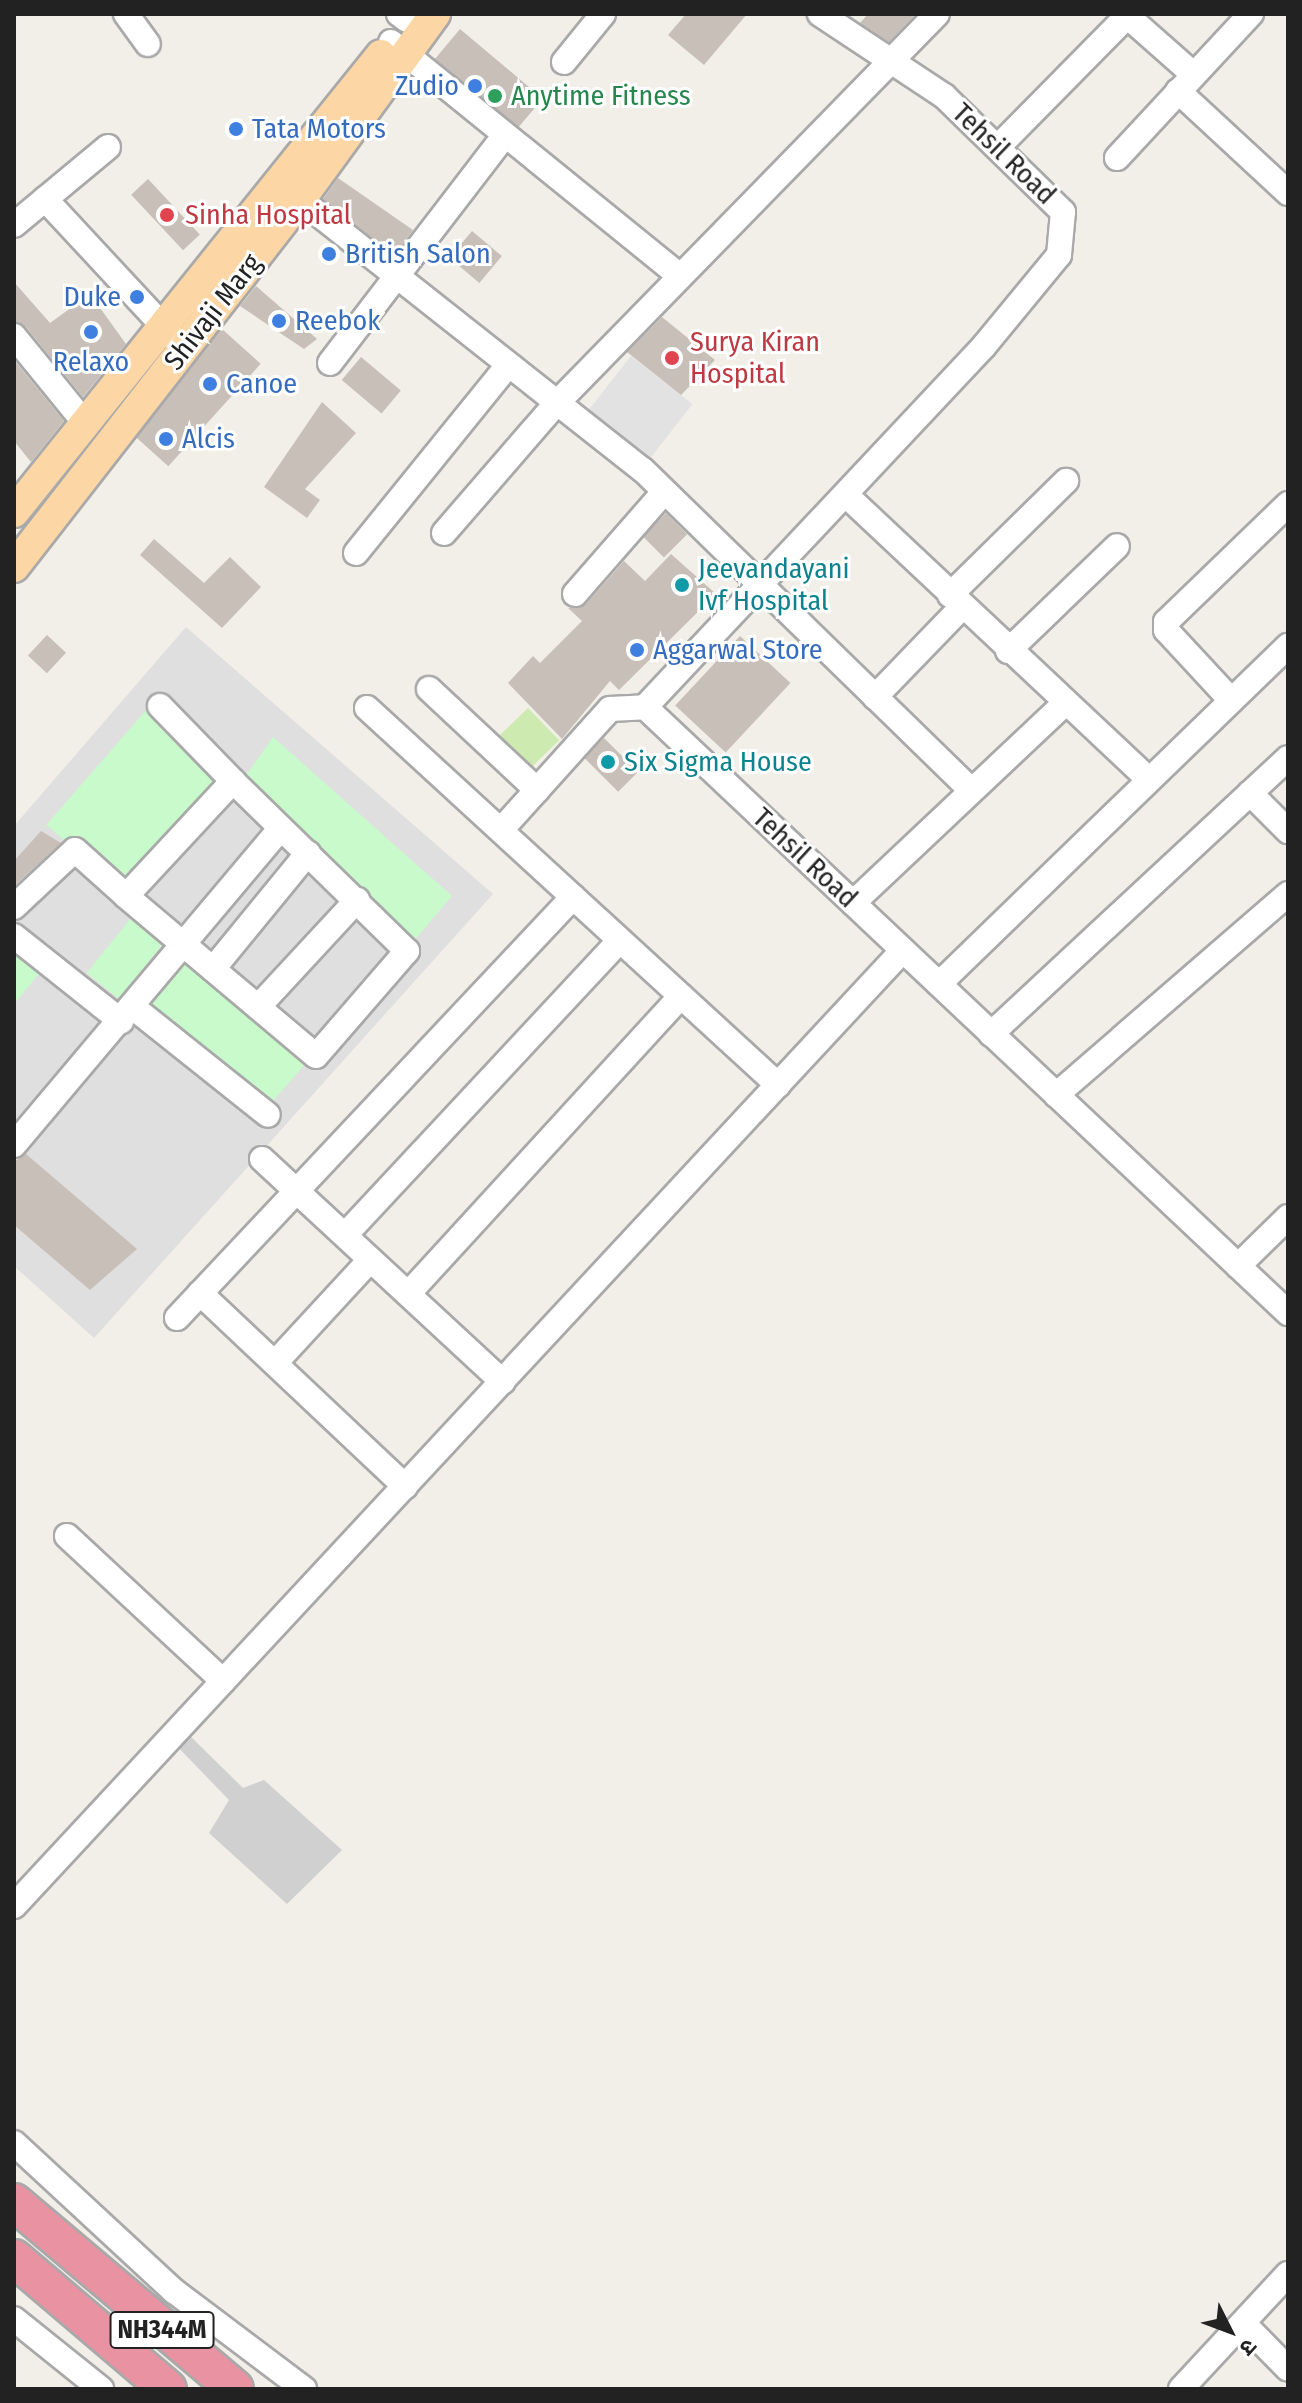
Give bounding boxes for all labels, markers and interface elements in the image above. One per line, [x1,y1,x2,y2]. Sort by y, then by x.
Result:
place label: Zudio [395,69,459,103]
marker: Zudio [466,77,484,95]
place label: Anytime Fitness [511,79,691,113]
marker: Anytime Fitness [486,87,504,105]
street label: Tehsil Road [945,96,1063,212]
place label: Tata Motors [252,112,386,146]
marker: Tata Motors [227,120,245,138]
place label: Sinha Hospital [185,198,351,232]
marker: Sinha Hospital [156,204,178,226]
place label: British Salon [345,237,491,271]
marker: British Salon [320,245,338,263]
street label: Shivaji Marg [157,247,269,377]
place label: Duke [63,280,121,314]
marker: Duke [128,288,146,306]
place label: Reebok [295,304,380,338]
marker: Reebok [270,312,288,330]
marker: Relaxo [82,323,100,341]
place label: Surya Kiran Hospital [690,325,820,391]
place label: Relaxo [53,345,129,379]
marker: Surya Kiran Hospital [661,347,683,369]
place label: Canoe [226,367,297,401]
marker: Canoe [201,375,219,393]
place label: Alcis [182,422,235,456]
marker: Alcis [157,430,175,448]
place label: Jeevandayani Ivf Hospital [698,552,850,618]
marker: Jeevandayani Ivf Hospital [673,576,691,594]
place label: Aggarwal Store [653,633,823,667]
marker: Aggarwal Store [628,641,646,659]
place label: Six Sigma House [624,745,812,779]
marker: Six Sigma House [599,753,617,771]
street label: Tehsil Road [746,801,864,915]
north arrow [1190,2291,1270,2371]
road number: NH344M [108,2308,216,2352]
text: उ [1234,2334,1263,2361]

